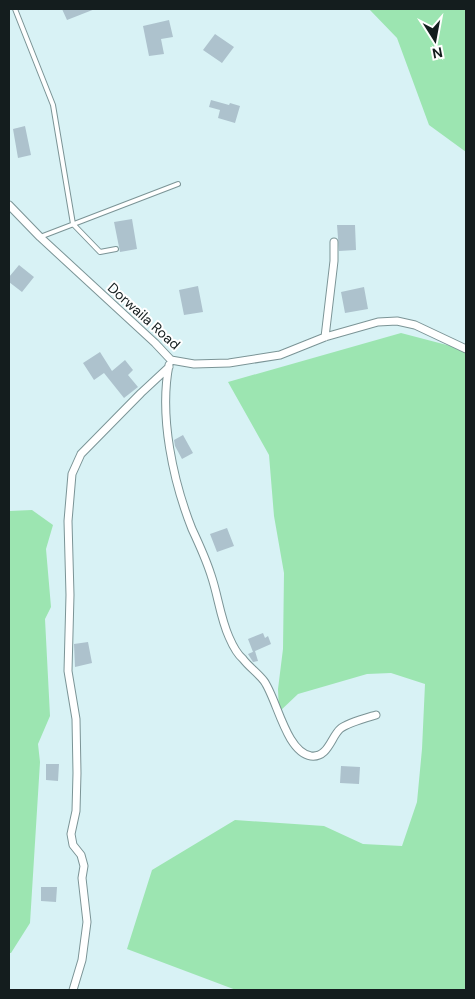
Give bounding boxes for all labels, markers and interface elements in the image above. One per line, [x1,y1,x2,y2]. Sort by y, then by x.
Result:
north arrow [410,15,460,65]
text: N [431,43,444,63]
street label: Dorwaila Road [104,279,184,353]

